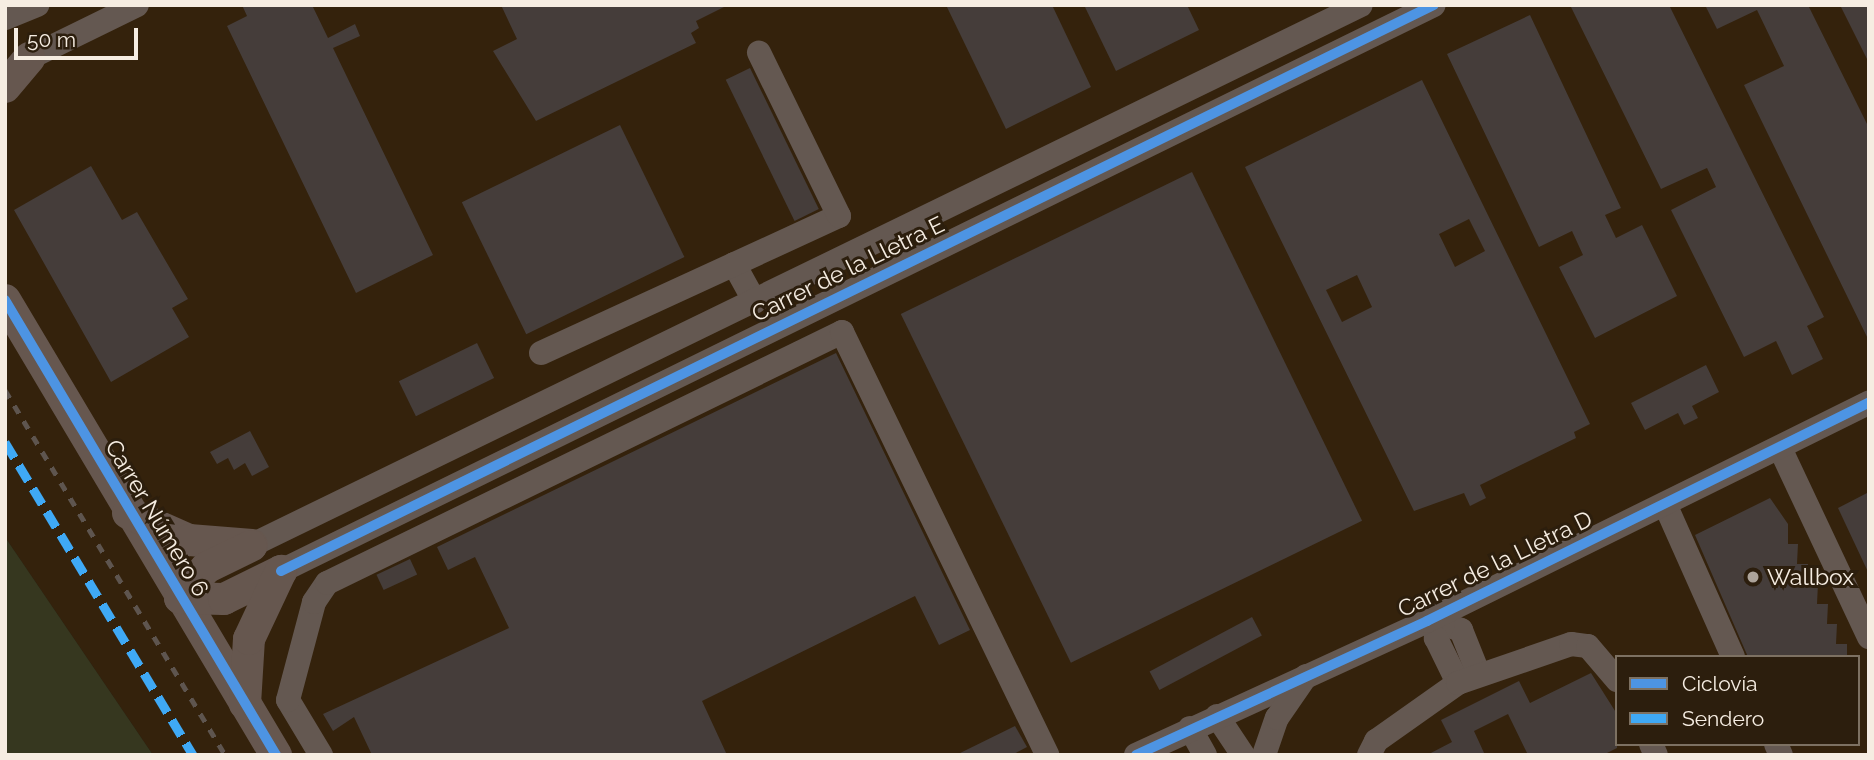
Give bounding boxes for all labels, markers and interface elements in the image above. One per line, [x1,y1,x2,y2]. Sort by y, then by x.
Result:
scale bar [18,14,142,58]
text: 50 m [27,27,76,52]
street label: Carrer de la Lletra E [747,210,949,328]
street label: Carrer Número 6 [99,434,215,602]
street label: Carrer de la Lletra D [1393,505,1597,623]
place label: Wallbox [1767,563,1854,591]
marker: Wallbox [1745,569,1761,585]
legend [1615,655,1860,746]
text: Ciclovía [1682,671,1758,696]
text: Sendero [1682,706,1764,731]

